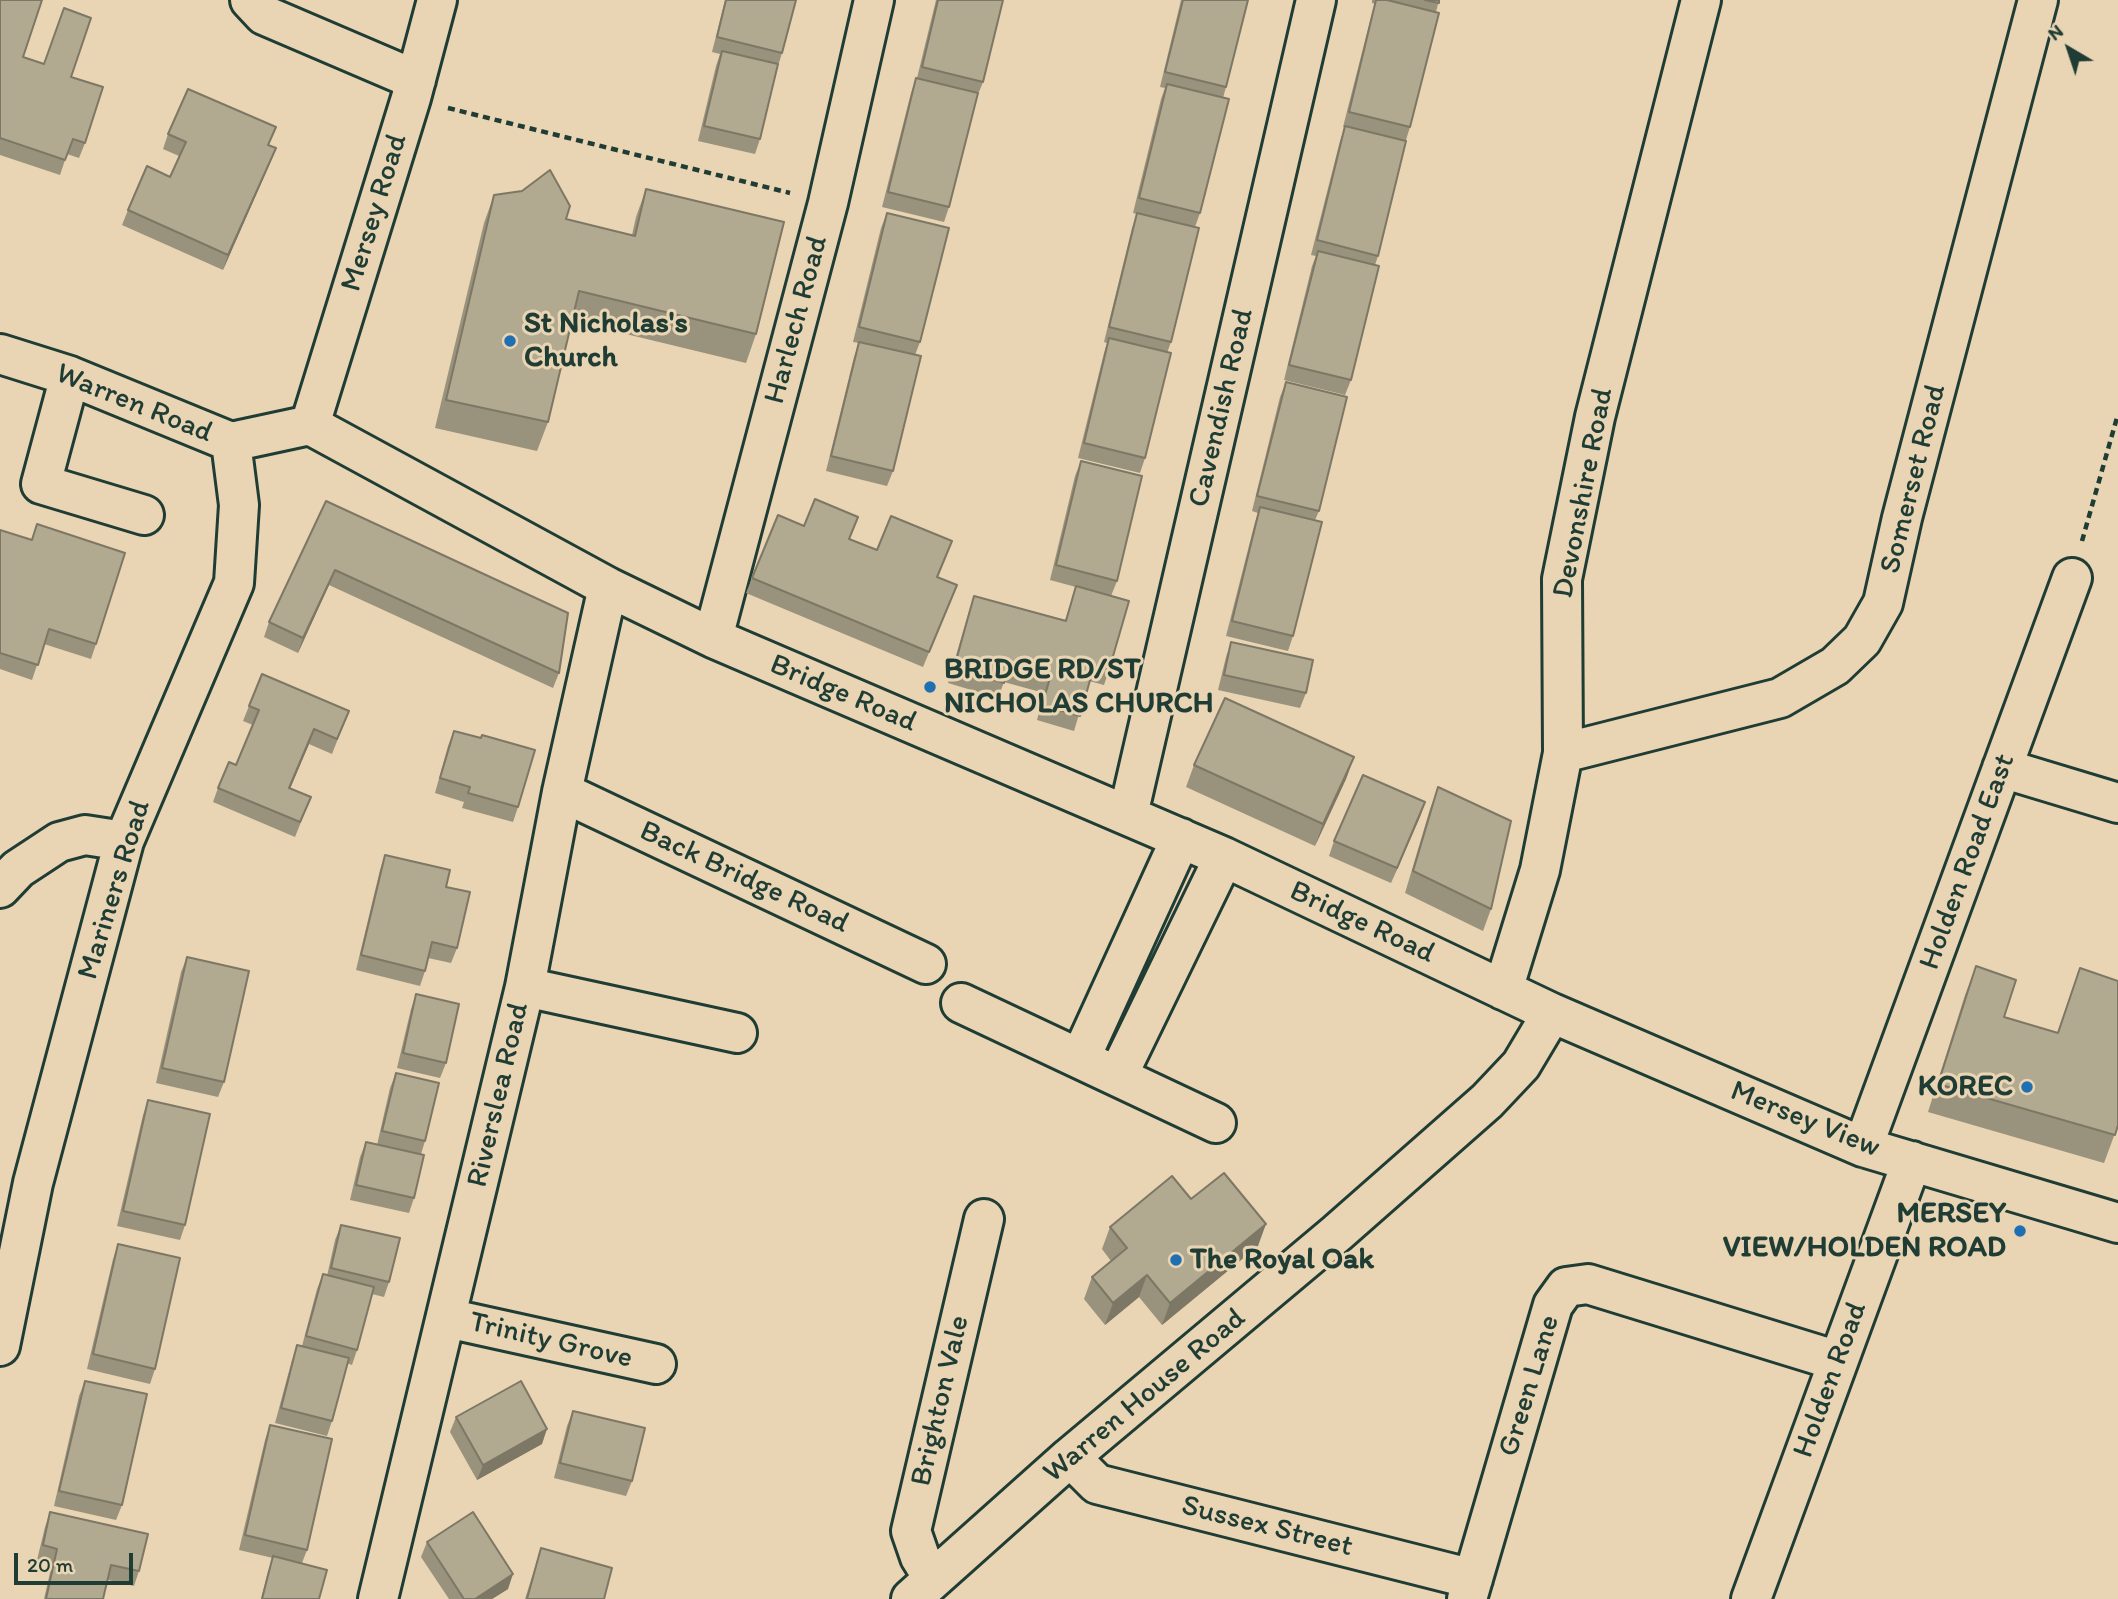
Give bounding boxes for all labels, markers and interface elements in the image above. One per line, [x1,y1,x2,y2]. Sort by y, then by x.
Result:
north arrow [2034,14,2104,84]
text: N [2043,19,2068,45]
street label: Mersey Road [334,130,416,296]
street label: Harlech Road [757,232,837,408]
street label: Cavendish Road [1182,305,1262,511]
place label: St Nicholas's Church [524,306,688,376]
marker: St Nicholas's Church [502,333,518,349]
street label: Warren Road [50,356,218,452]
street label: Somerset Road [1873,381,1955,577]
street label: Devonshire Road [1546,385,1622,601]
street label: Bridge Road [764,647,922,741]
place label: BRIDGE RD/ST NICHOLAS CHURCH [944,652,1214,722]
marker: BRIDGE RD/ST NICHOLAS CHURCH [922,679,938,695]
street label: Holden Road East [1912,749,2024,975]
street label: Mariners Road [71,796,159,984]
street label: Back Bridge Road [633,814,855,942]
street label: Bridge Road [1284,874,1440,972]
street label: Riverslea Road [460,999,538,1191]
place label: KOREC [1918,1069,2013,1105]
street label: Mersey View [1725,1074,1885,1166]
marker: KOREC [2019,1079,2035,1095]
place label: MERSEY VIEW/HOLDEN ROAD [1723,1196,2006,1266]
marker: MERSEY VIEW/HOLDEN ROAD [2012,1223,2028,1239]
place label: The Royal Oak [1190,1242,1374,1278]
marker: The Royal Oak [1168,1252,1184,1268]
street label: Holden Road [1786,1297,1876,1463]
street label: Warren House Road [1036,1301,1254,1491]
street label: Trinity Grove [466,1305,636,1377]
street label: Green Lane [1491,1311,1569,1461]
street label: Brighton Vale [904,1312,978,1490]
street label: Sussex Street [1178,1488,1356,1566]
scale bar [18,1540,136,1584]
text: 20 m [27,1552,73,1577]

